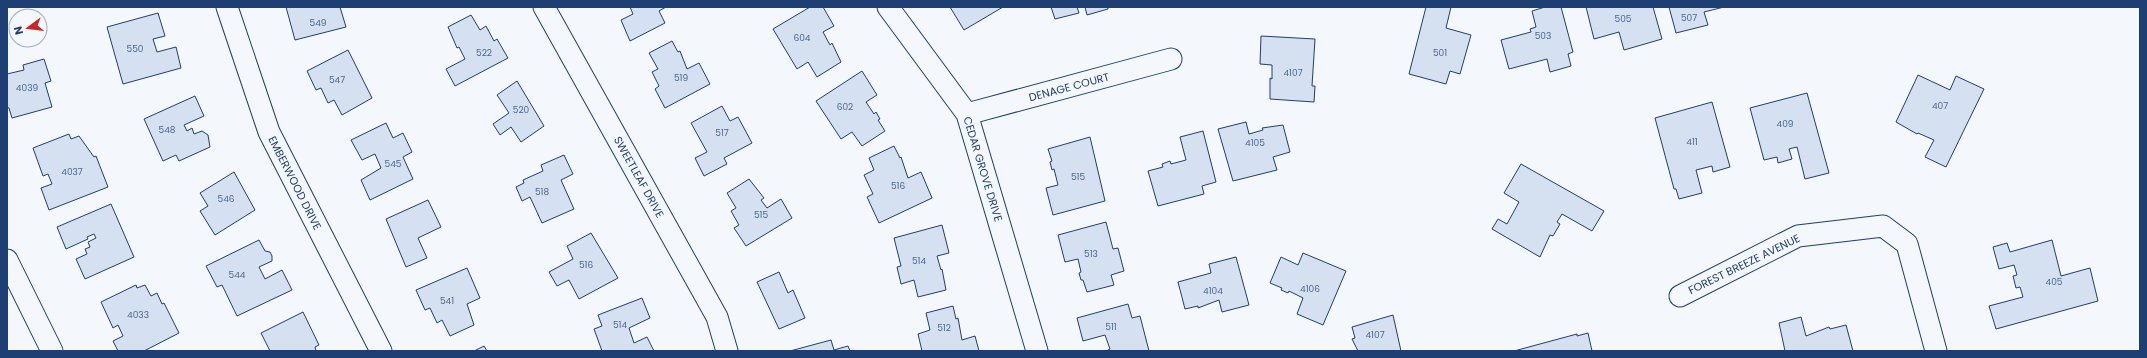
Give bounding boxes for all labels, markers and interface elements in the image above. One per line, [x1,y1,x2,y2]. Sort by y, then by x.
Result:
north arrow [8,8,48,48]
house number: 507 [1681,12,1697,24]
house number: 505 [1615,13,1632,25]
house number: 549 [310,17,327,29]
text: N [10,25,27,37]
house number: 503 [1535,30,1551,42]
house number: 604 [793,32,811,44]
house number: 550 [127,43,144,55]
house number: 522 [476,47,492,59]
house number: 501 [1433,47,1447,59]
house number: 4107 [1283,67,1303,79]
street label: DENAGE COURT [1027,69,1111,105]
house number: 519 [674,72,688,84]
house number: 547 [329,74,345,86]
house number: 4039 [16,82,38,94]
house number: 407 [1932,100,1948,112]
house number: 602 [837,101,853,113]
house number: 520 [513,104,530,116]
street label: CEDAR GROVE DRIVE [959,114,1007,224]
house number: 409 [1777,118,1794,130]
house number: 548 [159,124,176,136]
house number: 517 [715,127,729,139]
street label: EMBERWOOD DRIVE [264,133,326,233]
street label: SWEETLEAF DRIVE [610,133,668,221]
house number: 411 [1686,136,1698,148]
house number: 4105 [1245,137,1265,149]
house number: 545 [385,158,402,170]
house number: 4037 [61,166,83,178]
house number: 515 [1071,171,1085,183]
house number: 516 [891,180,905,192]
house number: 518 [535,186,549,198]
house number: 546 [217,193,235,205]
house number: 515 [754,209,768,221]
street label: FOREST BREEZE AVENUE [1685,230,1803,298]
house number: 513 [1084,248,1098,260]
house number: 514 [912,255,926,267]
house number: 516 [579,259,593,271]
house number: 544 [229,269,246,281]
house number: 405 [2046,276,2063,288]
house number: 4106 [1300,283,1320,295]
house number: 4104 [1203,285,1223,297]
house number: 541 [440,295,454,307]
house number: 4033 [127,309,149,321]
house number: 514 [613,319,627,331]
house number: 511 [1105,321,1117,333]
house number: 512 [937,322,951,334]
house number: 4107 [1365,329,1385,341]

